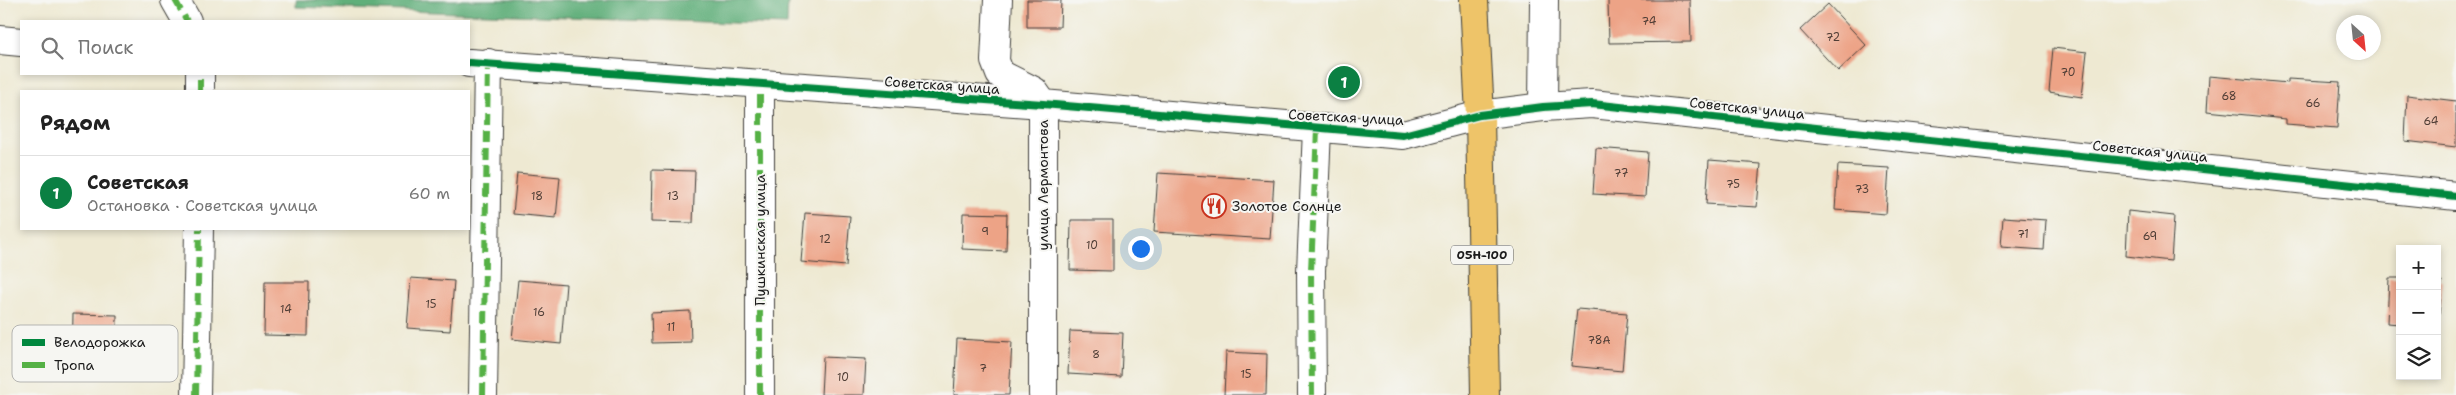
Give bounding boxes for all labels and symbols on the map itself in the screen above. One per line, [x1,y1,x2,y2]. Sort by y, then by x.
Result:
house number: 74 [1642,14,1657,29]
north arrow [2336,15,2381,60]
house number: 72 [1826,30,1840,45]
pin: 1 [1328,63,1360,101]
house number: 70 [2060,65,2076,80]
street label: Советская улица [884,72,1001,98]
house number: 68 [2222,89,2236,104]
street label: Советская улица [1688,93,1806,123]
house number: 66 [2305,96,2321,111]
street label: Советская улица [1288,105,1405,129]
house number: 64 [2423,114,2439,129]
street label: улица Лермонтова [1034,119,1052,250]
street label: Советская улица [2091,136,2209,166]
house number: 77 [1614,166,1629,181]
street label: Пушкинская улица [751,174,769,306]
house number: 75 [1726,177,1740,192]
house number: 73 [1855,182,1869,197]
house number: 18 [531,189,543,204]
house number: 13 [667,189,679,204]
restaurant icon: Золотое Солнце [1201,193,1227,219]
place label: Золотое Солнце [1232,197,1342,215]
house number: 9 [981,224,989,239]
house number: 71 [2017,227,2029,242]
house number: 69 [2143,229,2157,244]
house number: 12 [819,232,831,247]
your location [1128,236,1154,262]
house number: 10 [1086,238,1098,253]
road number: 05Н-100 [1451,246,1513,264]
house number: 15 [425,297,437,312]
house number: 14 [280,302,292,317]
house number: 16 [533,305,545,320]
house number: 11 [667,320,675,335]
legend [12,325,178,382]
text: Велодорожка [54,333,146,351]
house number: 78А [1588,333,1610,348]
house number: 8 [1092,347,1100,362]
text: Тропа [54,356,95,374]
house number: 7 [979,361,987,376]
house number: 15 [1240,367,1252,382]
house number: 10 [837,370,849,385]

